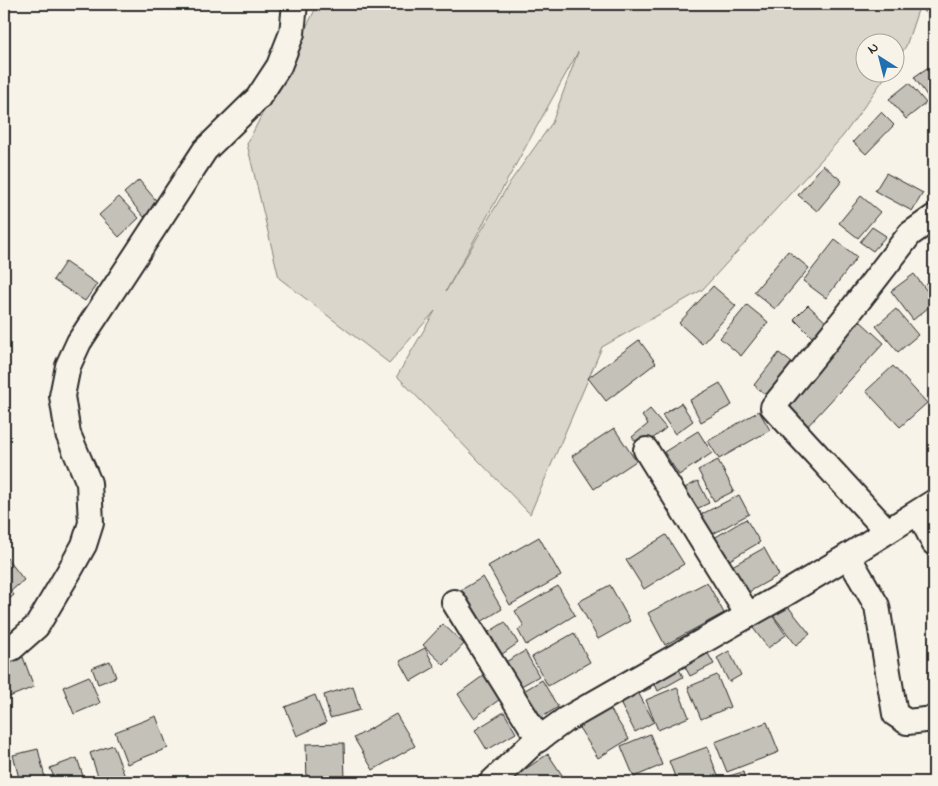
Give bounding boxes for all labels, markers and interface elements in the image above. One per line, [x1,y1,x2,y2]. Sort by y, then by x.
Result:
north arrow [856,32,906,82]
text: N [863,37,883,60]

